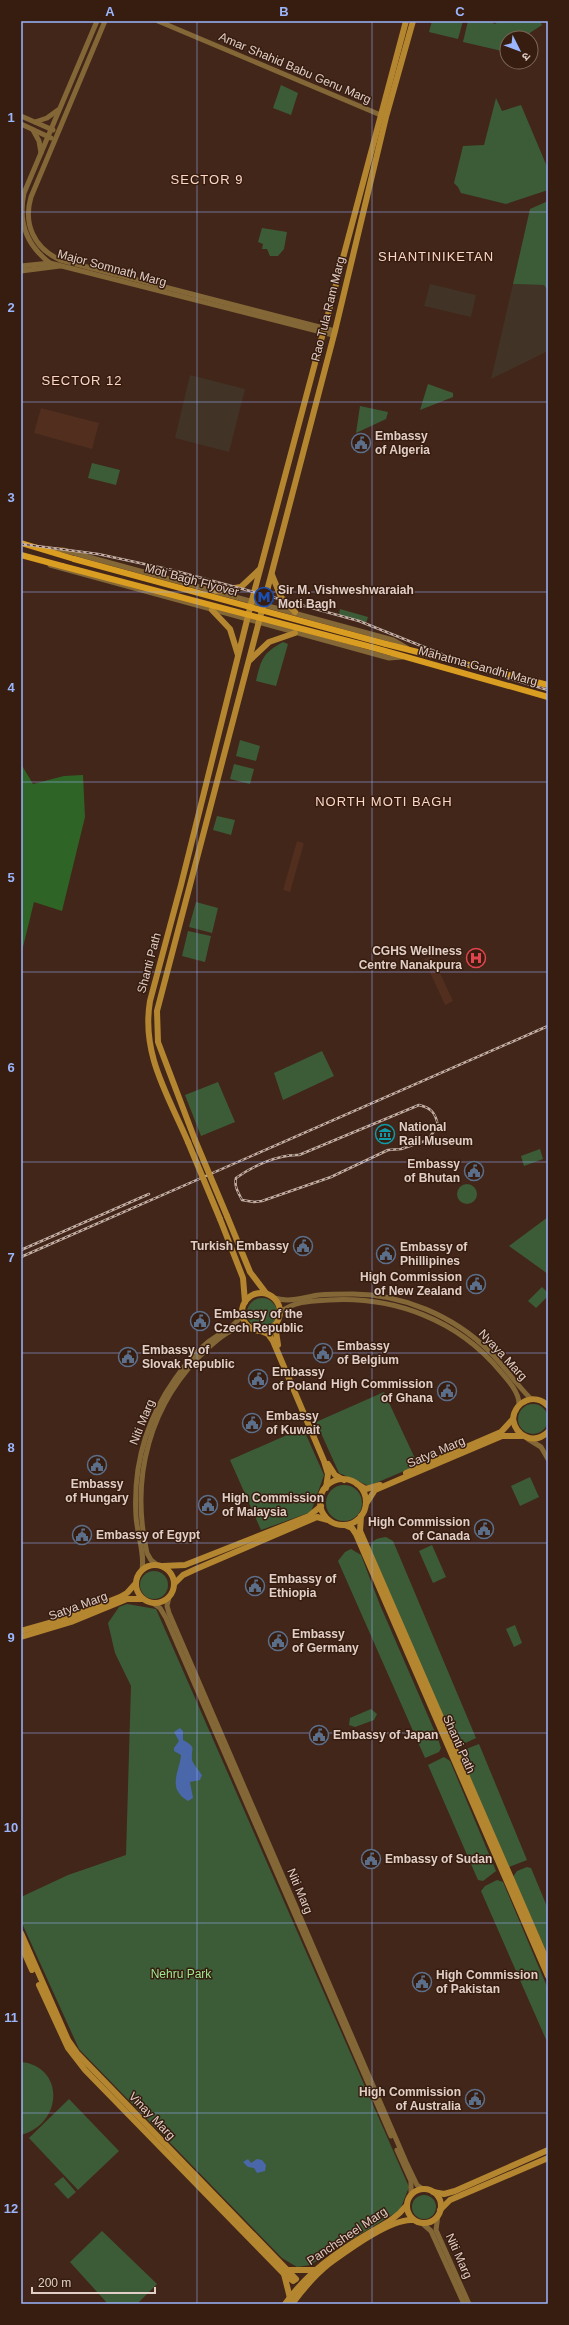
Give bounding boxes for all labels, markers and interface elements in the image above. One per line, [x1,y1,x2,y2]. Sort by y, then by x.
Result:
text: A [105,4,115,19]
text: B [279,4,289,19]
text: C [455,4,465,19]
street label: Amar Shahid Babu Genu Marg [217,29,373,107]
north arrow [499,30,539,70]
text: उ [519,50,533,64]
text: 1 [7,110,15,125]
district label: SECTOR 9 [171,172,243,187]
street label: Major Somnath Marg [56,247,168,289]
district label: SHANTINIKETAN [378,249,494,264]
street label: Rao Tula Ram Marg [308,255,348,363]
text: 2 [7,300,15,315]
district label: SECTOR 12 [41,373,123,388]
place label: Embassy of Algeria [375,429,430,457]
public building icon: Embassy of Algeria [350,432,372,454]
text: 3 [7,490,15,505]
street label: Moti Bagh Flyover [143,561,241,599]
place label: Sir M. Vishweshwaraiah Moti Bagh [278,583,414,611]
metro station icon: Sir M. Vishweshwaraiah Moti Bagh [253,586,275,608]
street label: Mahatma Gandhi Marg [417,643,539,689]
text: 4 [7,680,15,695]
district label: NORTH MOTI BAGH [315,794,453,809]
text: 5 [7,870,15,885]
street label: Shanti Path [134,931,164,995]
place label: CGHS Wellness Centre Nanakpura [359,944,462,972]
hospital icon: CGHS Wellness Centre Nanakpura [465,947,487,969]
text: 6 [7,1060,15,1075]
place label: National Rail Museum [399,1120,473,1148]
museum icon: National Rail Museum [374,1123,396,1145]
place label: Embassy of Bhutan [404,1157,460,1185]
public building icon: Embassy of Bhutan [463,1160,485,1182]
public building icon: Turkish Embassy [292,1235,314,1257]
place label: Turkish Embassy [191,1239,289,1253]
place label: Embassy of Phillipines [400,1240,468,1268]
public building icon: Embassy of Phillipines [375,1243,397,1265]
text: 7 [7,1250,15,1265]
place label: High Commission of New Zealand [360,1270,462,1298]
public building icon: High Commission of New Zealand [465,1273,487,1295]
place label: Embassy of the Czech Republic [214,1307,304,1335]
public building icon: Embassy of the Czech Republic [189,1310,211,1332]
street label: Nyaya Marg [476,1327,530,1383]
place label: Embassy of Belgium [337,1339,399,1367]
public building icon: Embassy of Belgium [312,1342,334,1364]
place label: Embassy of Slovak Republic [142,1343,235,1371]
public building icon: Embassy of Slovak Republic [117,1346,139,1368]
place label: Embassy of Poland [272,1365,327,1393]
public building icon: Embassy of Poland [247,1368,269,1390]
place label: High Commission of Ghana [331,1377,433,1405]
public building icon: High Commission of Ghana [436,1380,458,1402]
street label: Niti Marg [127,1397,157,1447]
place label: Embassy of Kuwait [266,1409,320,1437]
public building icon: Embassy of Kuwait [241,1412,263,1434]
street label: Satya Marg [405,1434,467,1470]
text: 8 [7,1440,15,1455]
public building icon: Embassy of Hungary [86,1454,108,1476]
place label: Embassy of Hungary [65,1477,129,1505]
place label: High Commission of Malaysia [222,1491,324,1519]
public building icon: High Commission of Malaysia [197,1494,219,1516]
place label: High Commission of Canada [368,1515,470,1543]
public building icon: High Commission of Canada [473,1518,495,1540]
public building icon: Embassy of Egypt [71,1524,93,1546]
place label: Embassy of Egypt [96,1528,200,1542]
place label: Embassy of Ethiopia [269,1572,337,1600]
public building icon: Embassy of Ethiopia [244,1575,266,1597]
street label: Satya Marg [47,1589,109,1623]
place label: Embassy of Germany [292,1627,359,1655]
text: 9 [7,1630,15,1645]
public building icon: Embassy of Germany [267,1630,289,1652]
street label: Shanti Path [440,1713,478,1775]
public building icon: Embassy of Japan [308,1724,330,1746]
place label: Embassy of Japan [333,1728,438,1742]
text: 10 [4,1820,18,1835]
public building icon: Embassy of Sudan [360,1848,382,1870]
place label: Embassy of Sudan [385,1852,492,1866]
street label: Niti Marg [284,1866,316,1916]
park label: Nehru Park [151,1967,212,1981]
place label: High Commission of Pakistan [436,1968,538,1996]
public building icon: High Commission of Pakistan [411,1971,433,1993]
text: 11 [4,2010,18,2025]
place label: High Commission of Australia [359,2085,461,2113]
public building icon: High Commission of Australia [464,2088,486,2110]
street label: Vinay Marg [126,2089,178,2143]
text: 12 [4,2201,18,2216]
street label: Panchsheel Marg [304,2204,390,2268]
street label: Niti Marg [443,2231,475,2281]
scale bar [32,2269,155,2295]
text: 200 m [38,2276,71,2290]

